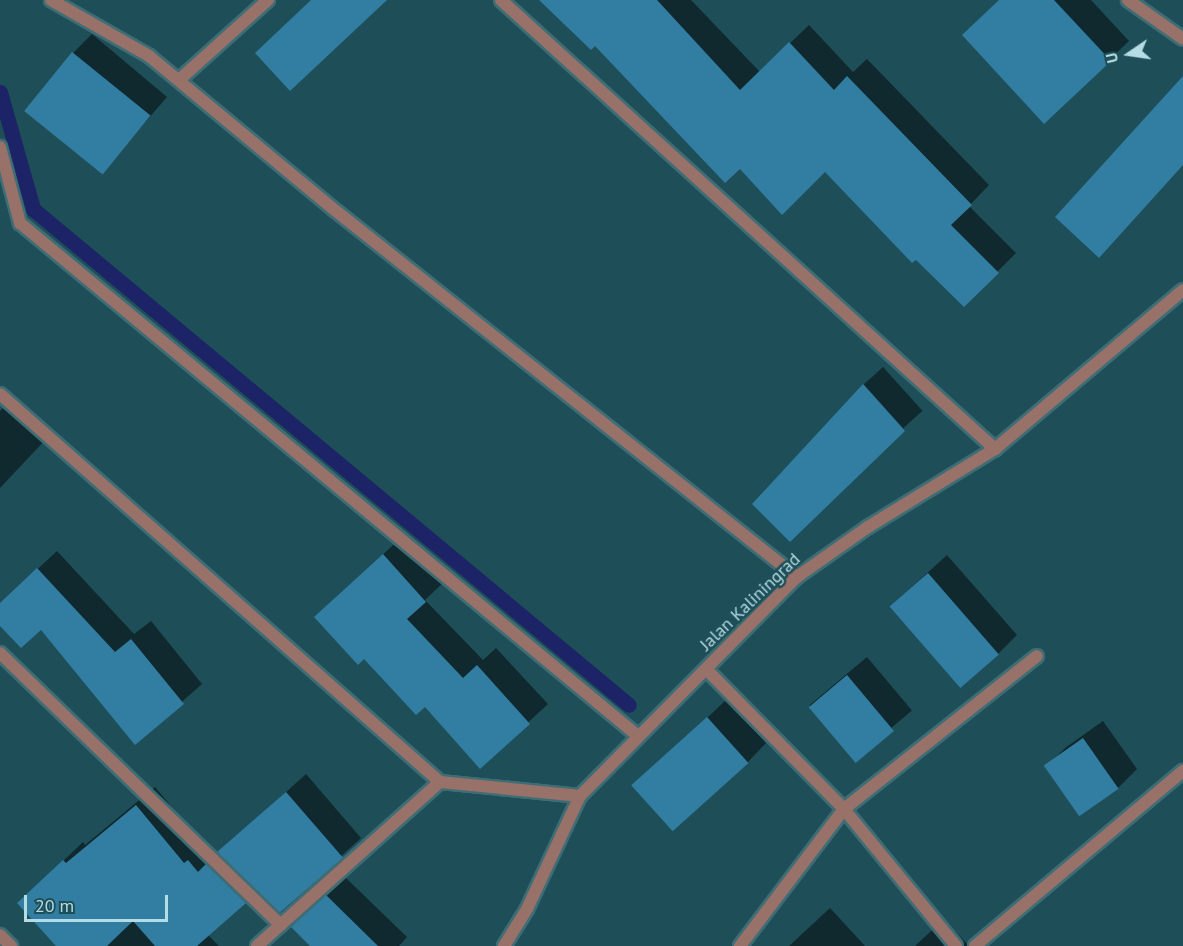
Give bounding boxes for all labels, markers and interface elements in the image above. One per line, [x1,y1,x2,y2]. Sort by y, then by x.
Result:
north arrow [1099,24,1159,84]
text: U [1101,51,1122,65]
street label: Jalan Kaliningrad [695,549,805,655]
scale bar [27,883,171,921]
text: 20 m [35,894,74,917]

